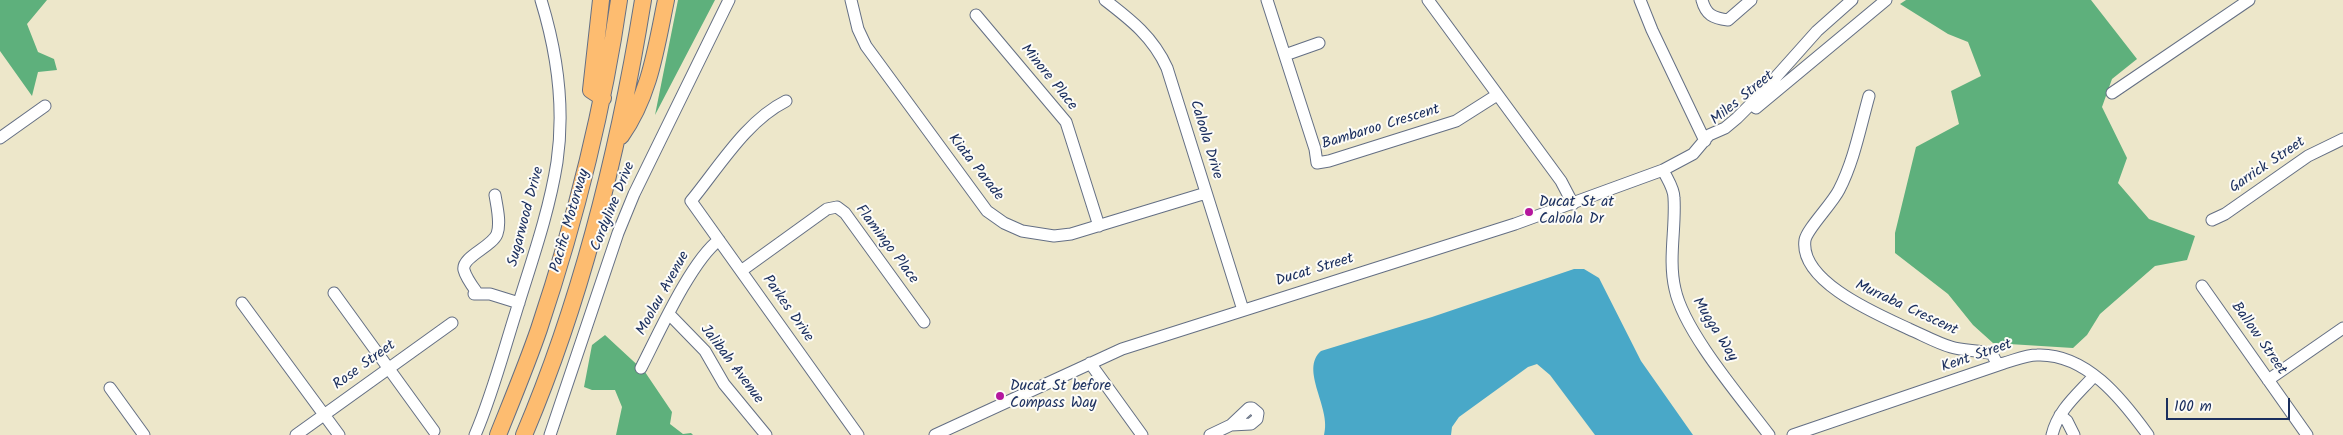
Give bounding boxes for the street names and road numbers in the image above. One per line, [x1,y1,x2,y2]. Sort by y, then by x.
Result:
street label: Minore Place [1016,41,1080,115]
street label: Miles Street [1708,68,1778,130]
street label: Caloola Drive [1185,98,1225,182]
street label: Bambaroo Crescent [1320,102,1442,154]
street label: Kiata Parade [943,131,1007,205]
street label: Garrick Street [2227,134,2309,198]
street label: Cordyline Drive [588,160,640,254]
street label: Sugarwood Drive [505,165,549,269]
street label: Pacific Motorway [548,167,594,275]
street label: Flamingo Place [850,202,922,288]
street label: Moolau Avenue [633,249,695,339]
street label: Ducat Street [1274,251,1356,291]
street label: Parkes Drive [757,272,817,346]
street label: Murraba Crescent [1852,277,1960,341]
street label: Mugga Way [1687,295,1741,365]
street label: Ballow Street [2226,299,2290,379]
street label: Jalibah Avenue [695,322,767,408]
street label: Rose Street [330,337,400,395]
street label: Kent Street [1939,337,2015,377]

